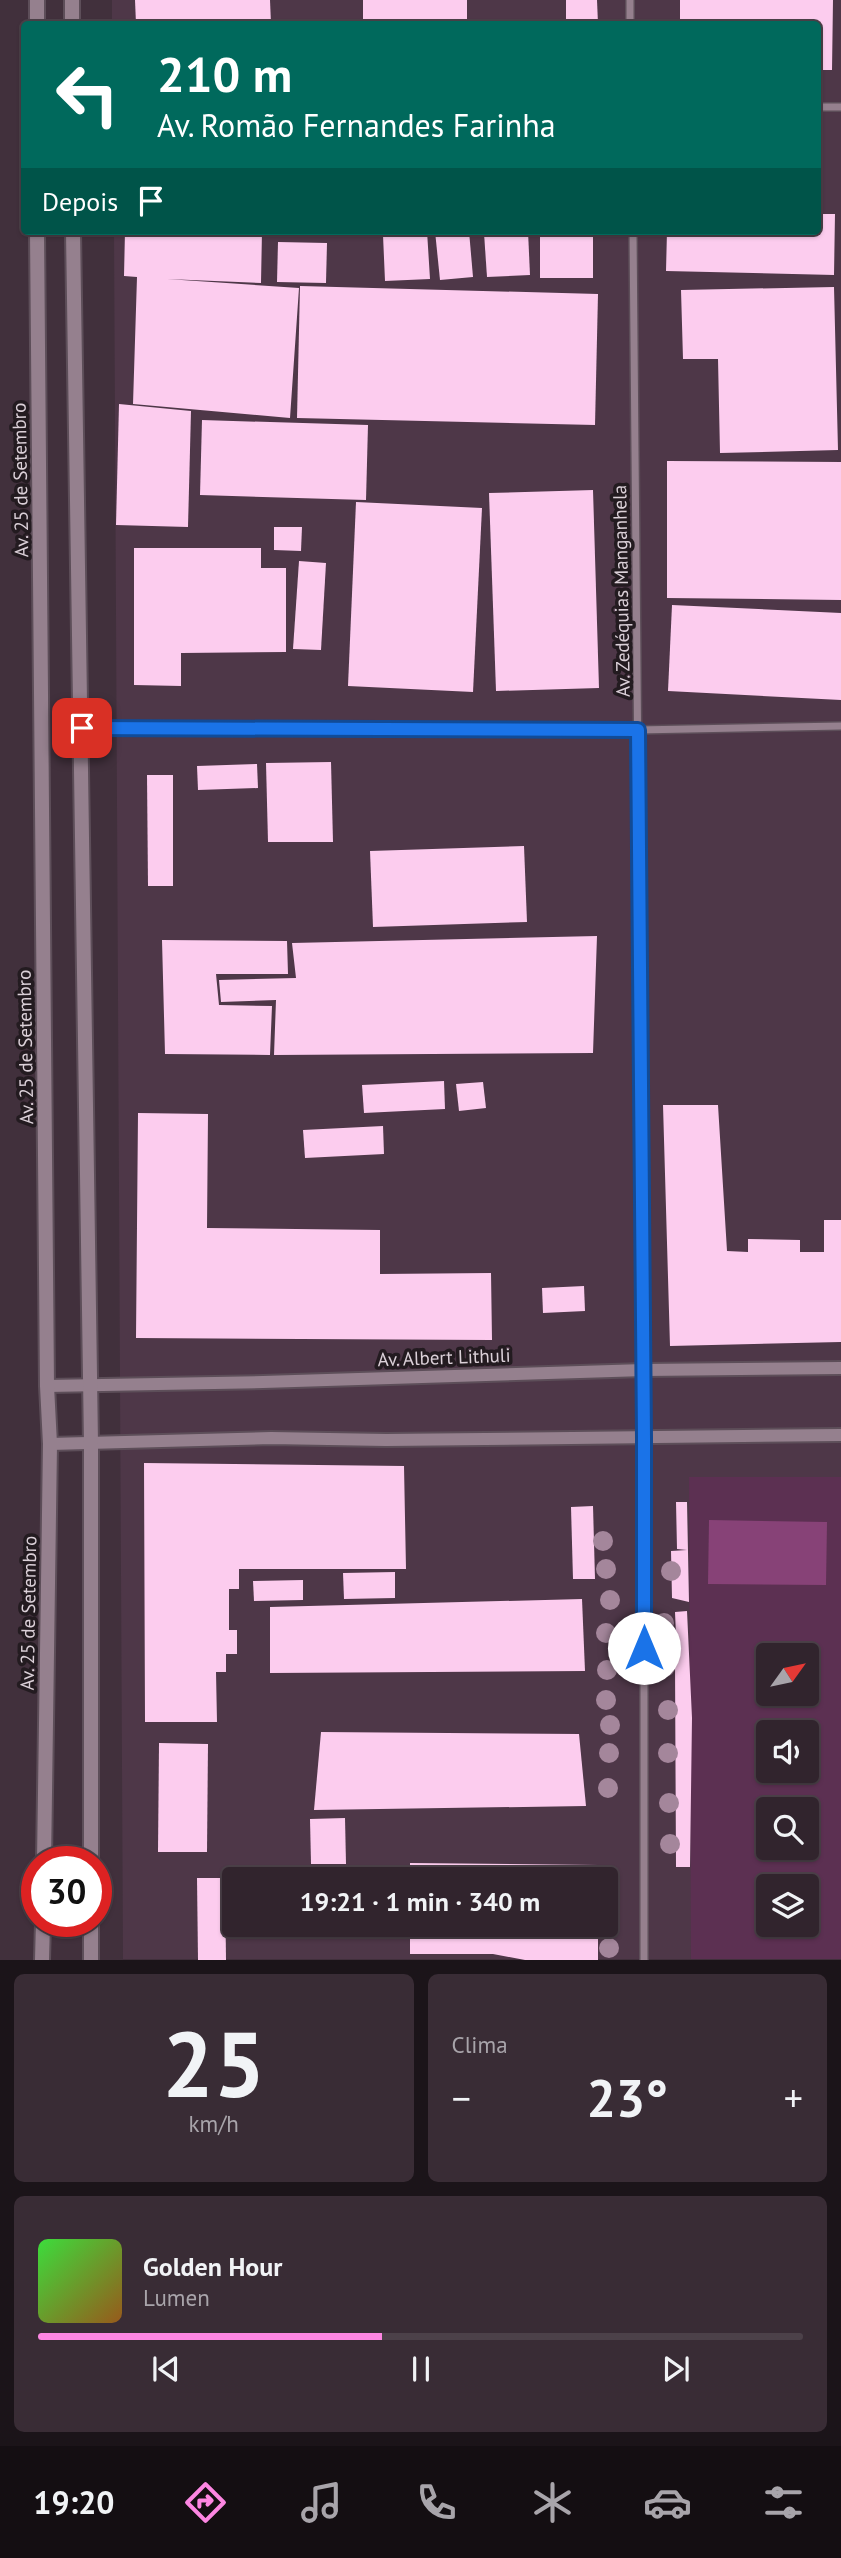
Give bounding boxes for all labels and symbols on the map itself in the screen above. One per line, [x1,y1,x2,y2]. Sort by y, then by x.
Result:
street label: Av. 25 de Setembro [7,403,33,557]
street label: Av. Zedéquias Manganhela [607,485,635,697]
pin [52,698,112,758]
street label: Av. 25 de Setembro [12,970,38,1124]
street label: Av. Albert Lithuli [377,1343,511,1371]
street label: Av. 25 de Setembro [15,1536,41,1690]
position arrow [607,1611,681,1685]
north arrow [756,1643,819,1706]
speed limit sign: 30 [21,1846,112,1937]

